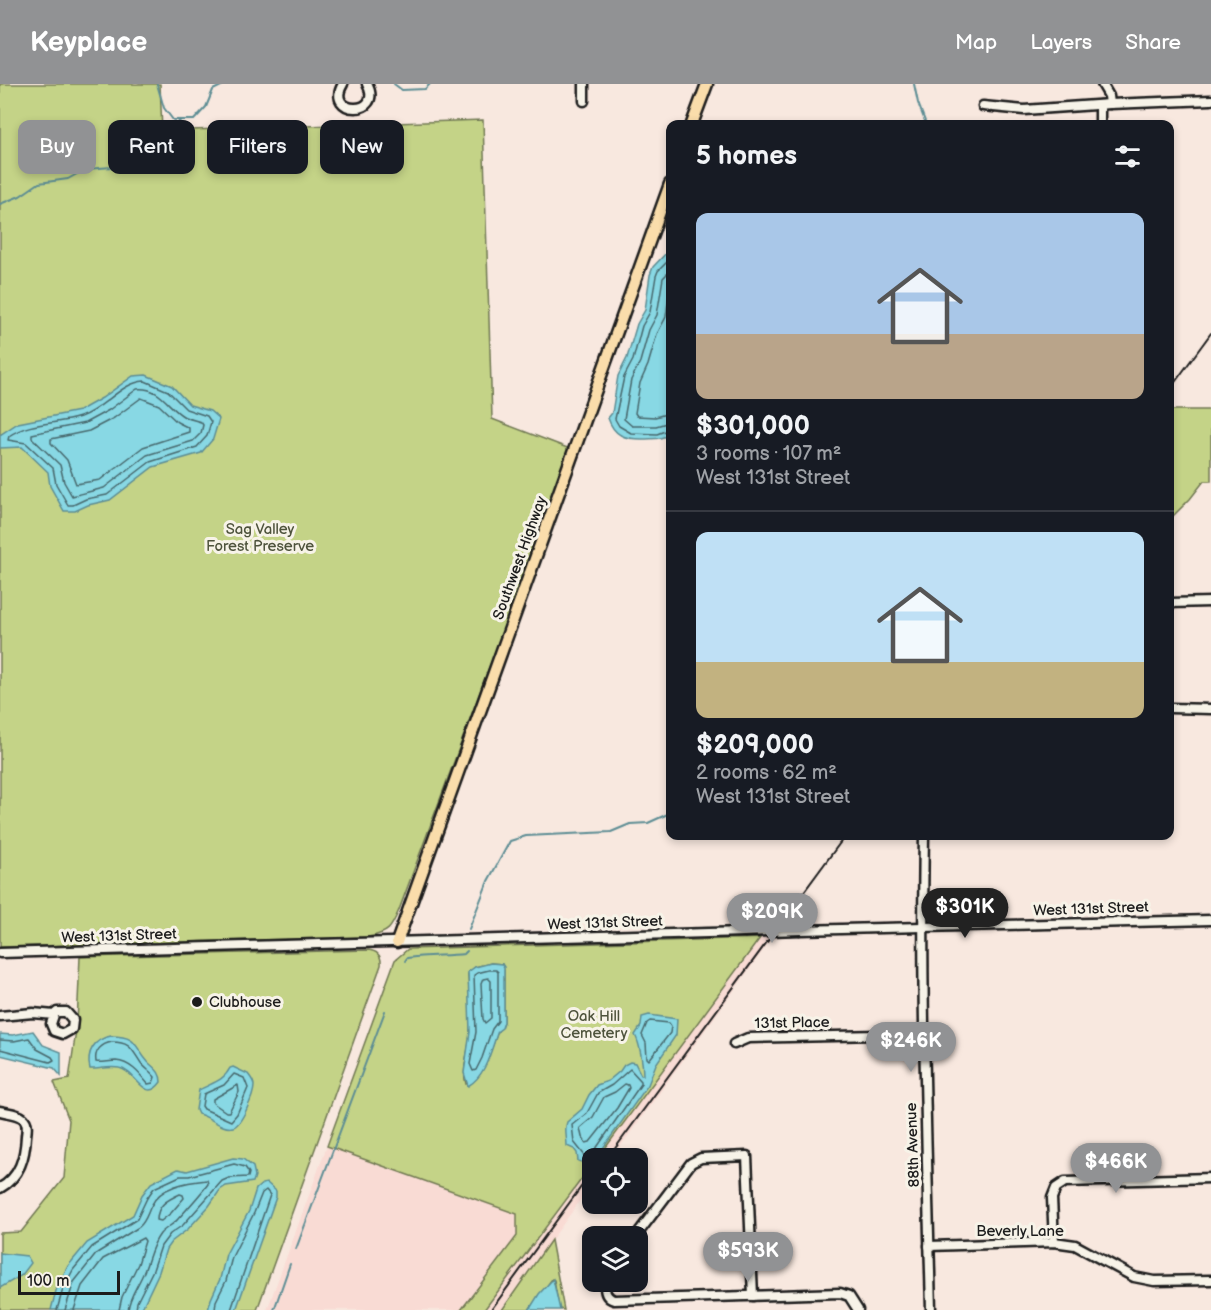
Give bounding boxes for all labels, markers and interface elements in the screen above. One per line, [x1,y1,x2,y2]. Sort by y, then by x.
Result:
text: Keyplace [30,26,147,59]
text: Map [955,30,997,55]
text: Layers [1030,30,1092,55]
text: Share [1125,30,1181,55]
chip: Buy [18,120,96,174]
chip: Rent [108,120,195,174]
chip: Filters [207,120,308,174]
chip: New [320,120,404,174]
icon: filters [1111,140,1144,173]
text: 5 homes [696,141,797,172]
icon: home [866,252,974,360]
text: $301,000 [696,411,810,442]
text: 3 rooms · 107 m² [696,442,841,466]
text: West 131st Street [696,466,850,490]
street label: Southwest Highway [489,493,551,622]
park label: Sag Valley Forest Preserve [206,520,314,556]
icon: home [866,571,974,679]
text: $209,000 [696,730,814,761]
text: 2 rooms · 62 m² [696,761,837,785]
text: West 131st Street [696,785,850,809]
pin: $301K [923,888,1007,939]
pin: $209K [730,893,814,944]
text: $301K [935,895,995,919]
street label: West 131st Street [1033,897,1149,921]
text: $209K [741,900,803,924]
street label: West 131st Street [547,911,663,935]
street label: West 131st Street [61,924,177,948]
place label: Clubhouse [209,993,281,1012]
marker: Clubhouse [190,995,204,1009]
park label: Oak Hill Cemetery [561,1007,628,1043]
street label: 131st Place [754,1013,830,1033]
pin: $246K [869,1022,953,1073]
text: $246K [880,1029,942,1053]
street label: 88th Avenue [902,1102,924,1188]
pin: $466K [1074,1143,1158,1194]
map controls [582,1148,648,1292]
button: locate [582,1148,648,1214]
text: $466K [1085,1150,1147,1174]
street label: Beverly Lane [976,1222,1064,1241]
button: layers [582,1226,648,1292]
pin: $593K [706,1232,790,1283]
text: $593K [717,1239,779,1263]
scale bar [18,1268,120,1296]
text: 100 m [27,1272,70,1291]

